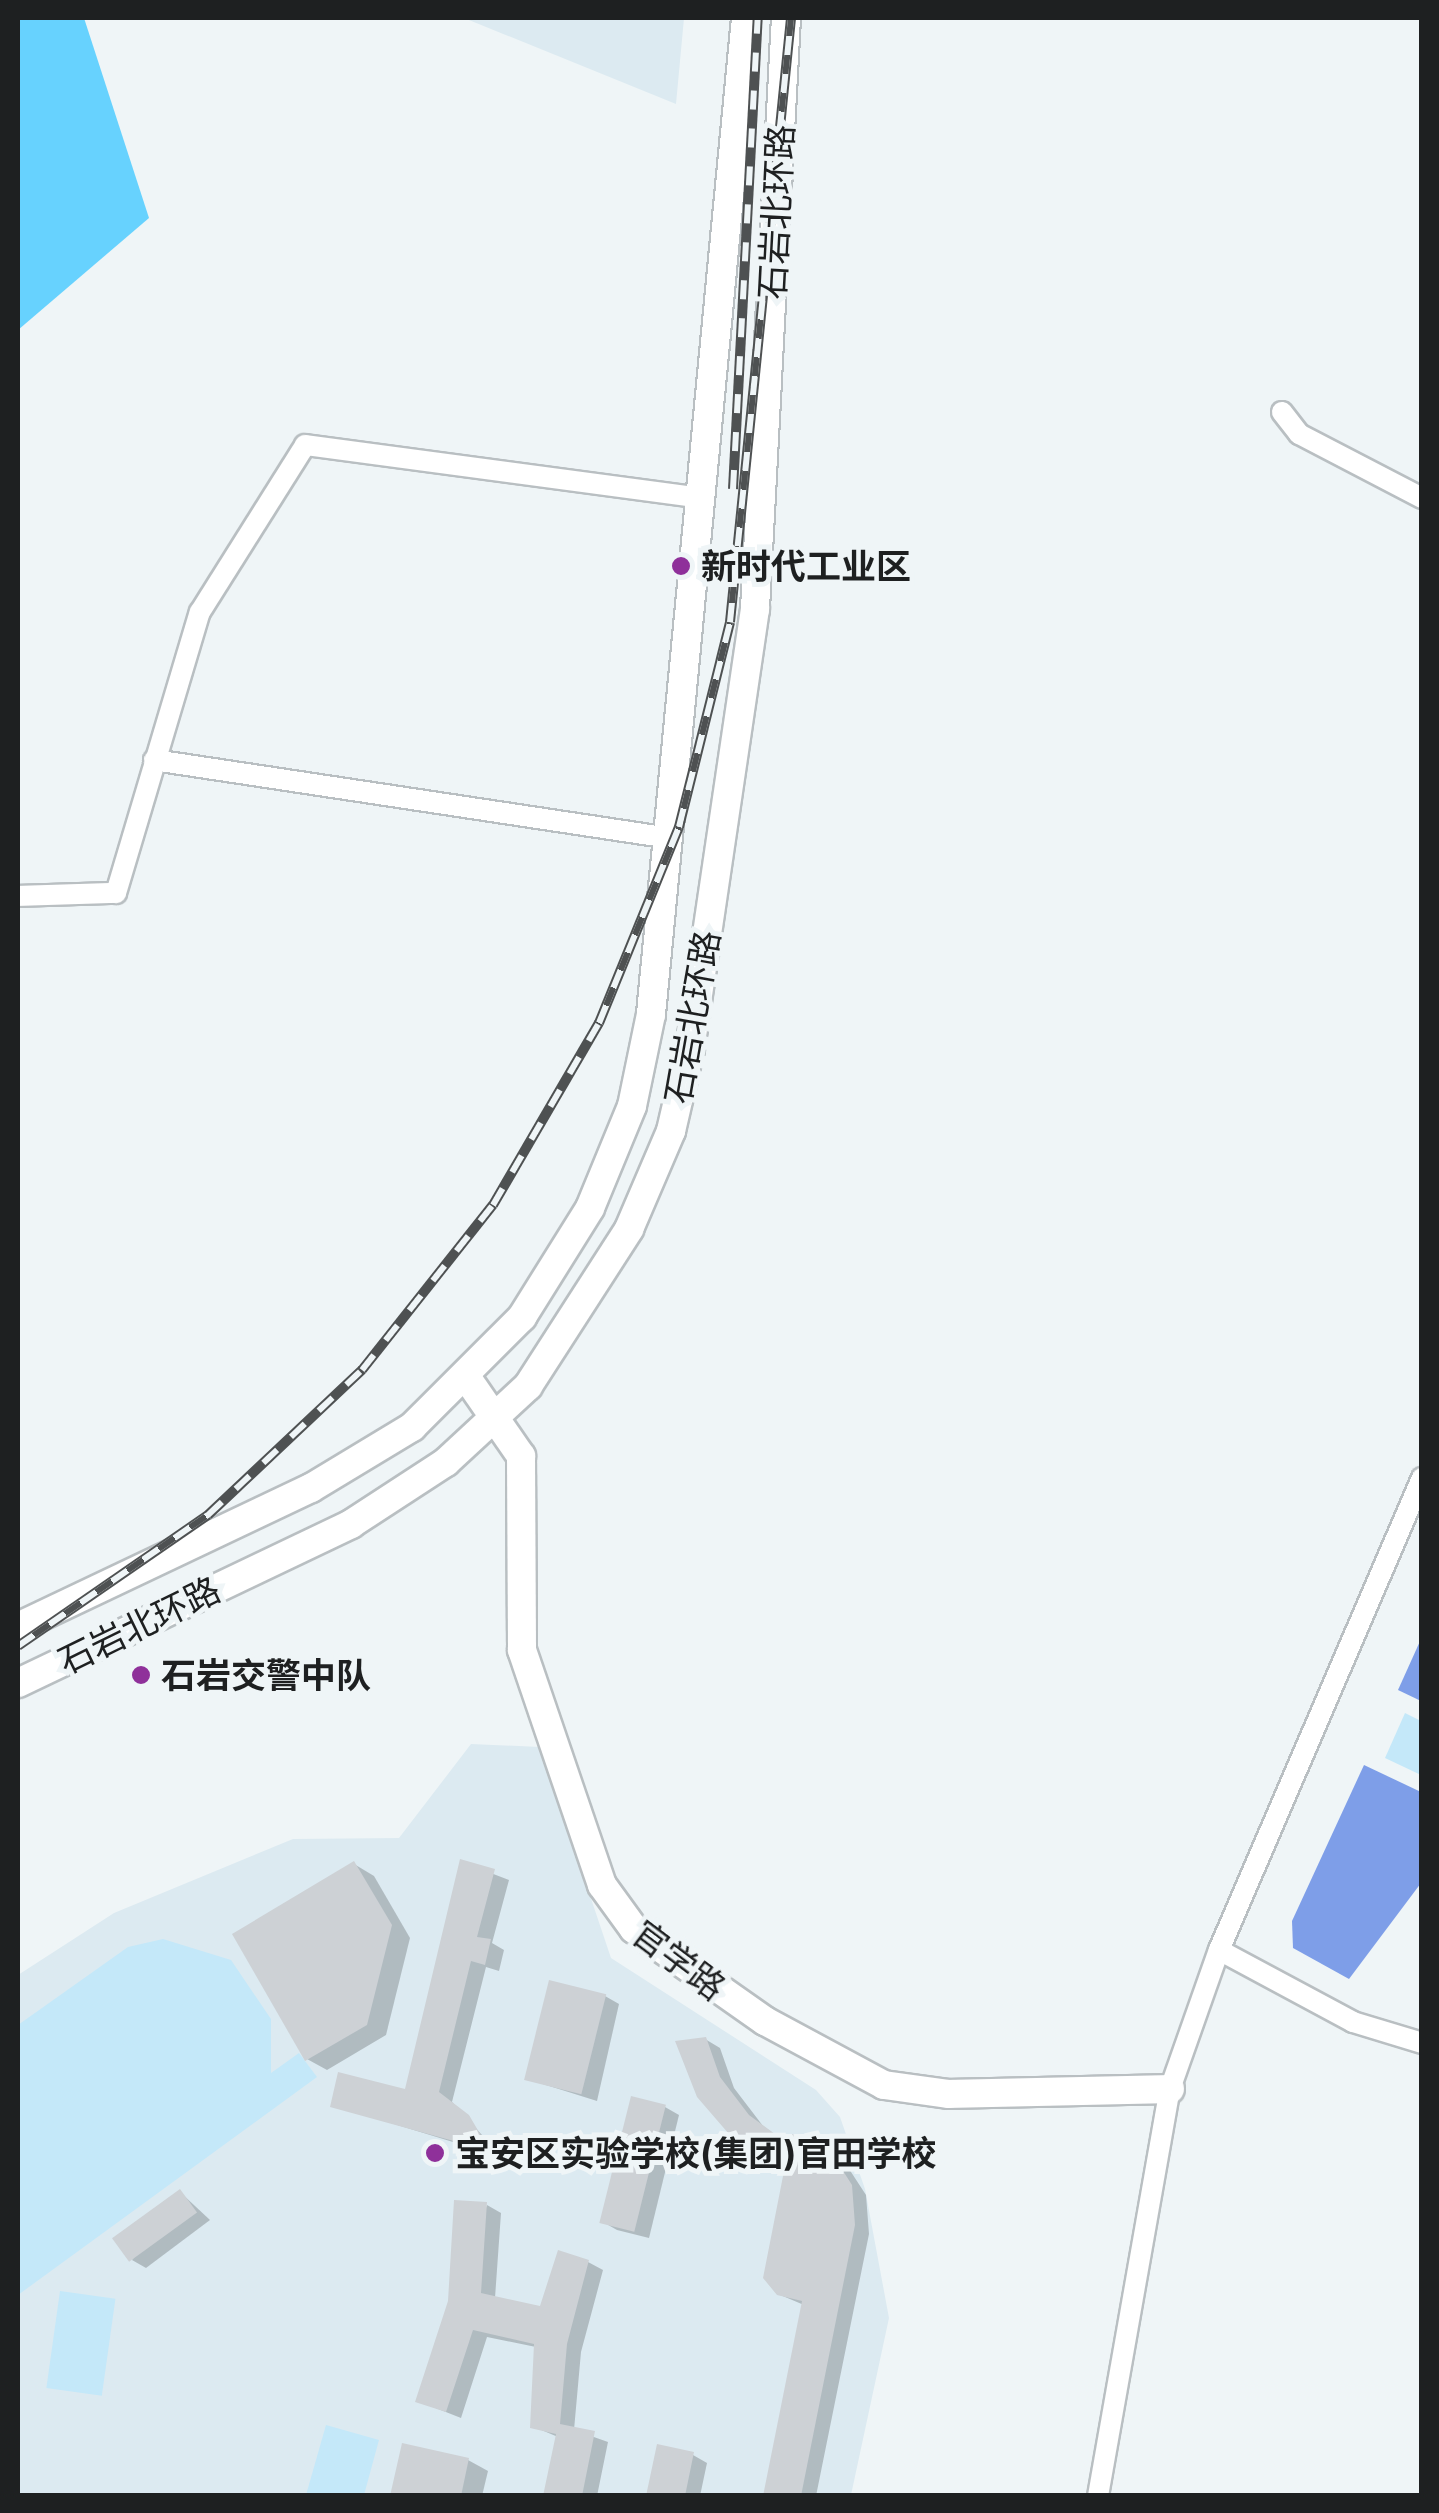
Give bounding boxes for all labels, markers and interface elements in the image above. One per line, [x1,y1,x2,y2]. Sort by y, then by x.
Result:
street label: 石岩北环路 [750,124,802,300]
place label: 新时代工业区 [701,545,911,587]
marker: 新时代工业区 [670,555,692,577]
street label: 石岩北环路 [656,927,728,1107]
street label: 石岩北环路 [51,1568,227,1682]
place label: 石岩交警中队 [161,1654,371,1696]
marker: 石岩交警中队 [130,1664,152,1686]
street label: 官学路 [624,1912,734,2008]
place label: 宝安区实验学校(集团)官田学校 [455,2132,936,2174]
marker: 宝安区实验学校(集团)官田学校 [424,2142,446,2164]

